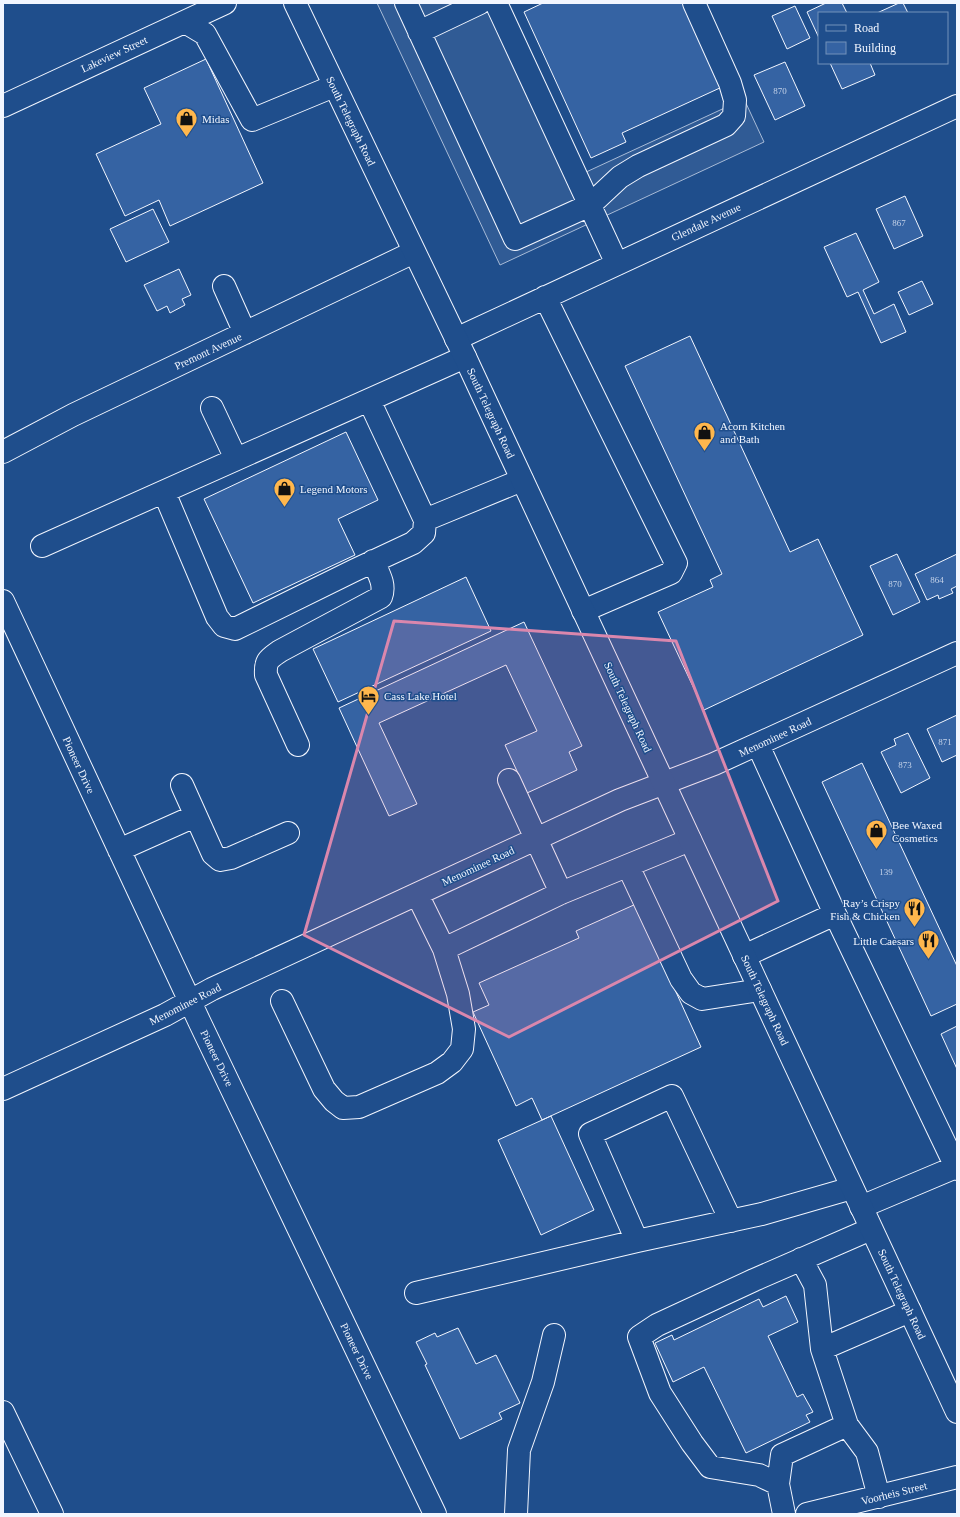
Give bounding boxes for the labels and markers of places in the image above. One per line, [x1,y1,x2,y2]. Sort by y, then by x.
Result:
shop icon: Midas [173,106,199,139]
place label: Midas [202,113,230,125]
shop icon: Acorn Kitchen and Bath [692,419,718,452]
place label: Acorn Kitchen and Bath [720,420,786,445]
shop icon: Legend Motors [271,476,297,509]
place label: Legend Motors [300,483,368,495]
hotel icon: Cass Lake Hotel [356,683,382,716]
place label: Cass Lake Hotel [384,690,457,702]
shop icon: Bee Waxed Cosmetics [864,818,890,851]
place label: Bee Waxed Cosmetics [892,819,942,844]
restaurant icon: Ray’s Crispy Fish & Chicken [902,896,928,929]
place label: Ray’s Crispy Fish & Chicken [830,897,900,922]
restaurant icon: Little Caesars [916,928,942,961]
place label: Little Caesars [853,935,914,947]

